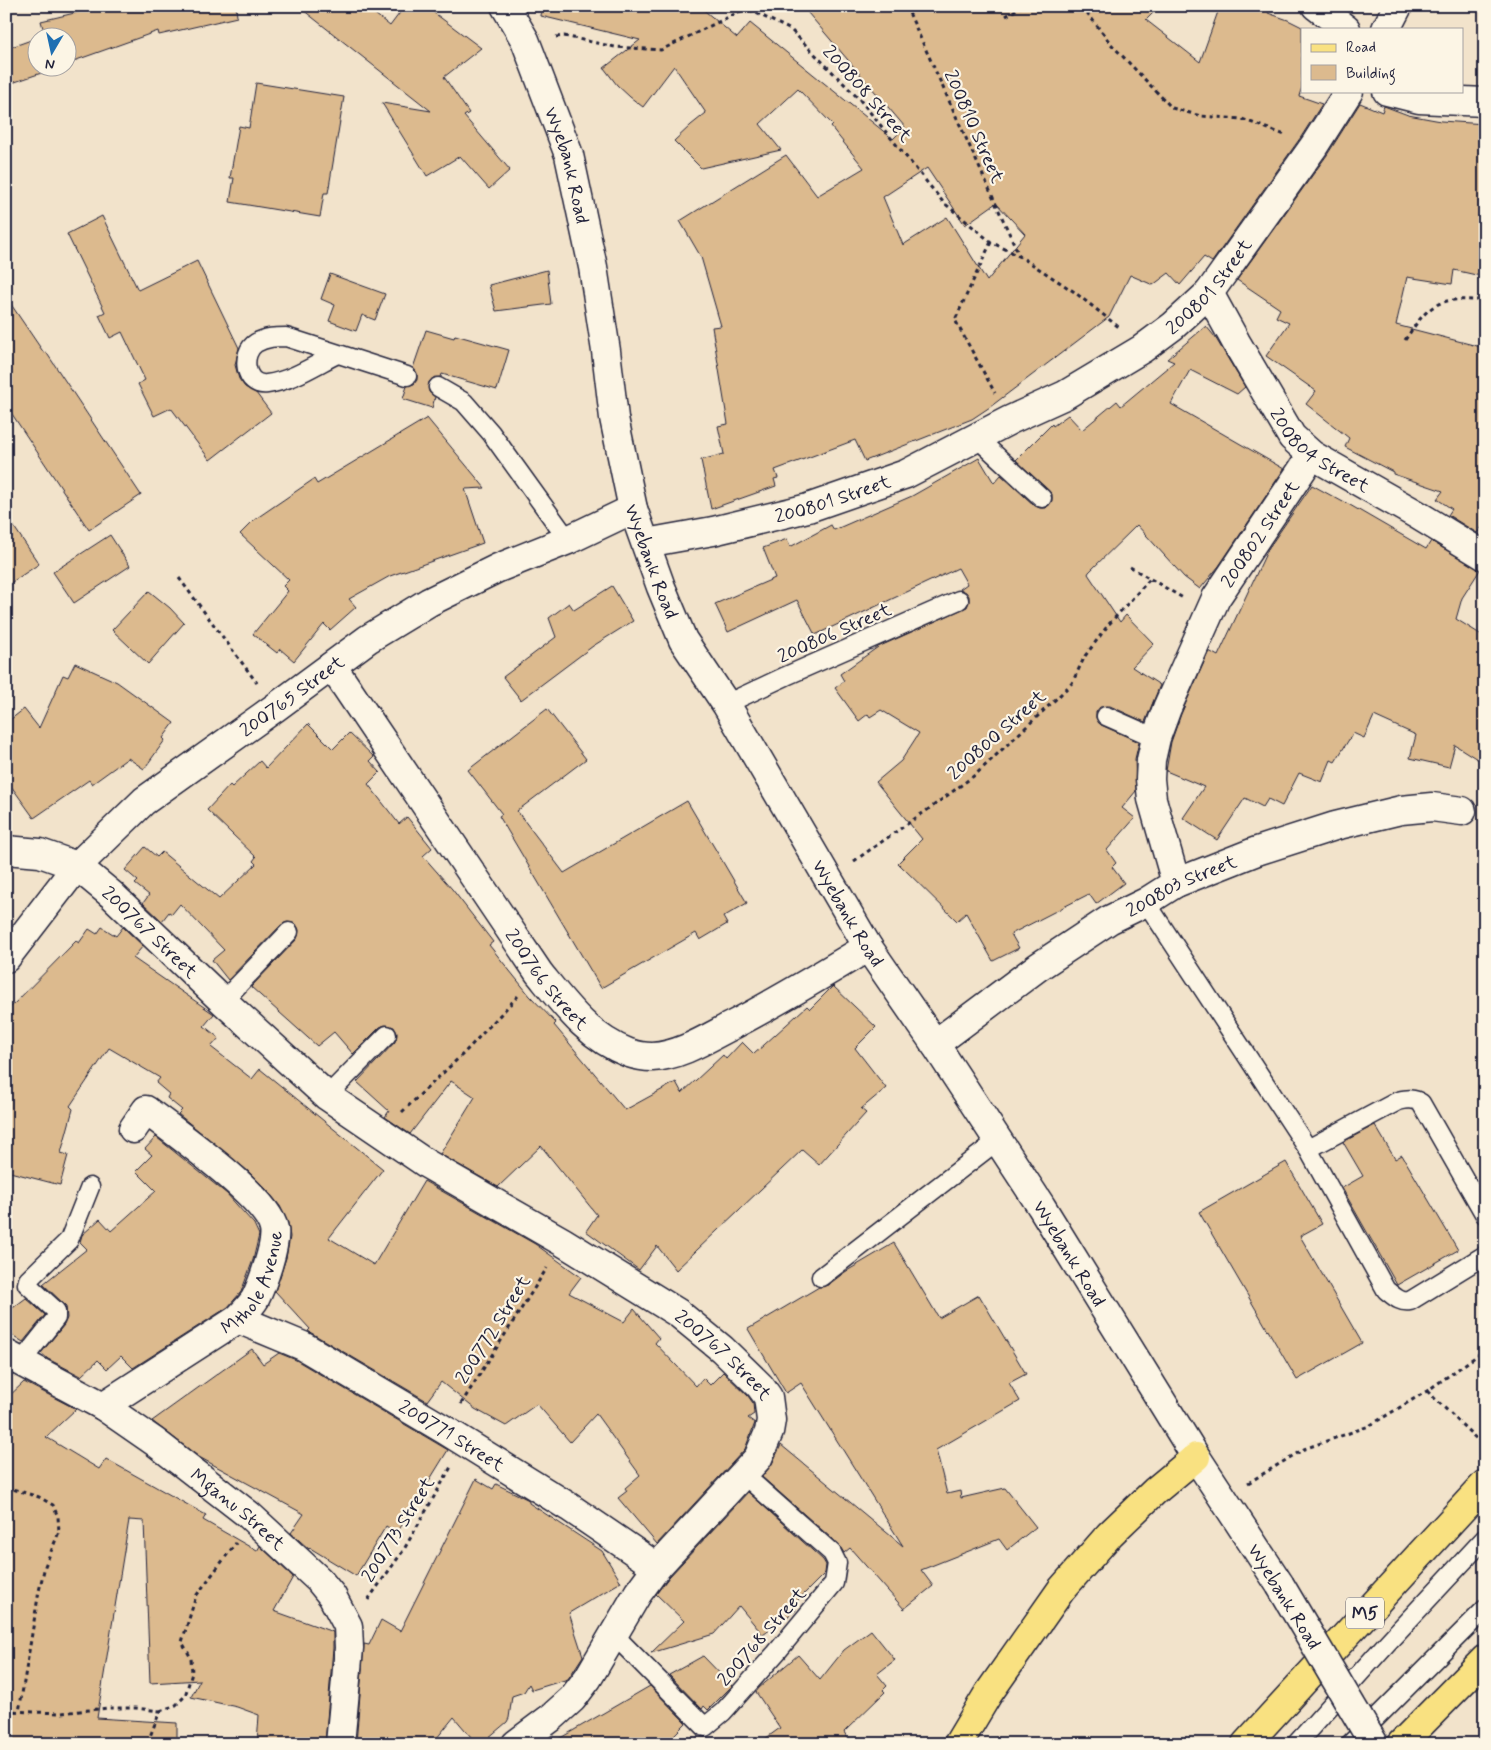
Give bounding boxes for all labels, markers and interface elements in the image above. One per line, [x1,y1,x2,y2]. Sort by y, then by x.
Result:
north arrow [28,28,78,78]
legend [1301,28,1464,92]
text: Road [1346,38,1376,58]
street label: 200808 Street [816,40,917,148]
text: N [44,54,56,73]
text: Building [1346,64,1396,85]
street label: 200810 Street [938,66,1010,187]
street label: Wyebank Road [538,104,594,226]
street label: 200801 Street [1161,234,1258,341]
street label: 200804 Street [1264,404,1374,499]
street label: 200801 Street [772,469,894,530]
street label: 200802 Street [1216,476,1305,593]
street label: Wyebank Road [618,501,684,623]
street label: 200806 Street [774,597,895,670]
street label: 200765 Street [235,650,350,743]
street label: 200800 Street [943,684,1051,786]
street label: 200803 Street [1122,849,1241,924]
street label: Wyebank Road [806,856,889,972]
street label: 200767 Street [96,881,203,985]
street label: 200766 Street [499,924,593,1036]
street label: Wyebank Road [1026,1196,1111,1311]
street label: Mthole Avenue [216,1230,289,1341]
street label: 200772 Street [450,1271,537,1389]
street label: 200767 Street [669,1305,777,1406]
street label: 200771 Street [394,1394,509,1478]
street label: Mganu Street [185,1463,290,1557]
street label: 200773 Street [356,1472,441,1587]
street label: Wyebank Road [1241,1539,1326,1654]
street label: 200768 Street [712,1582,812,1692]
road number: M5 [1346,1598,1384,1629]

